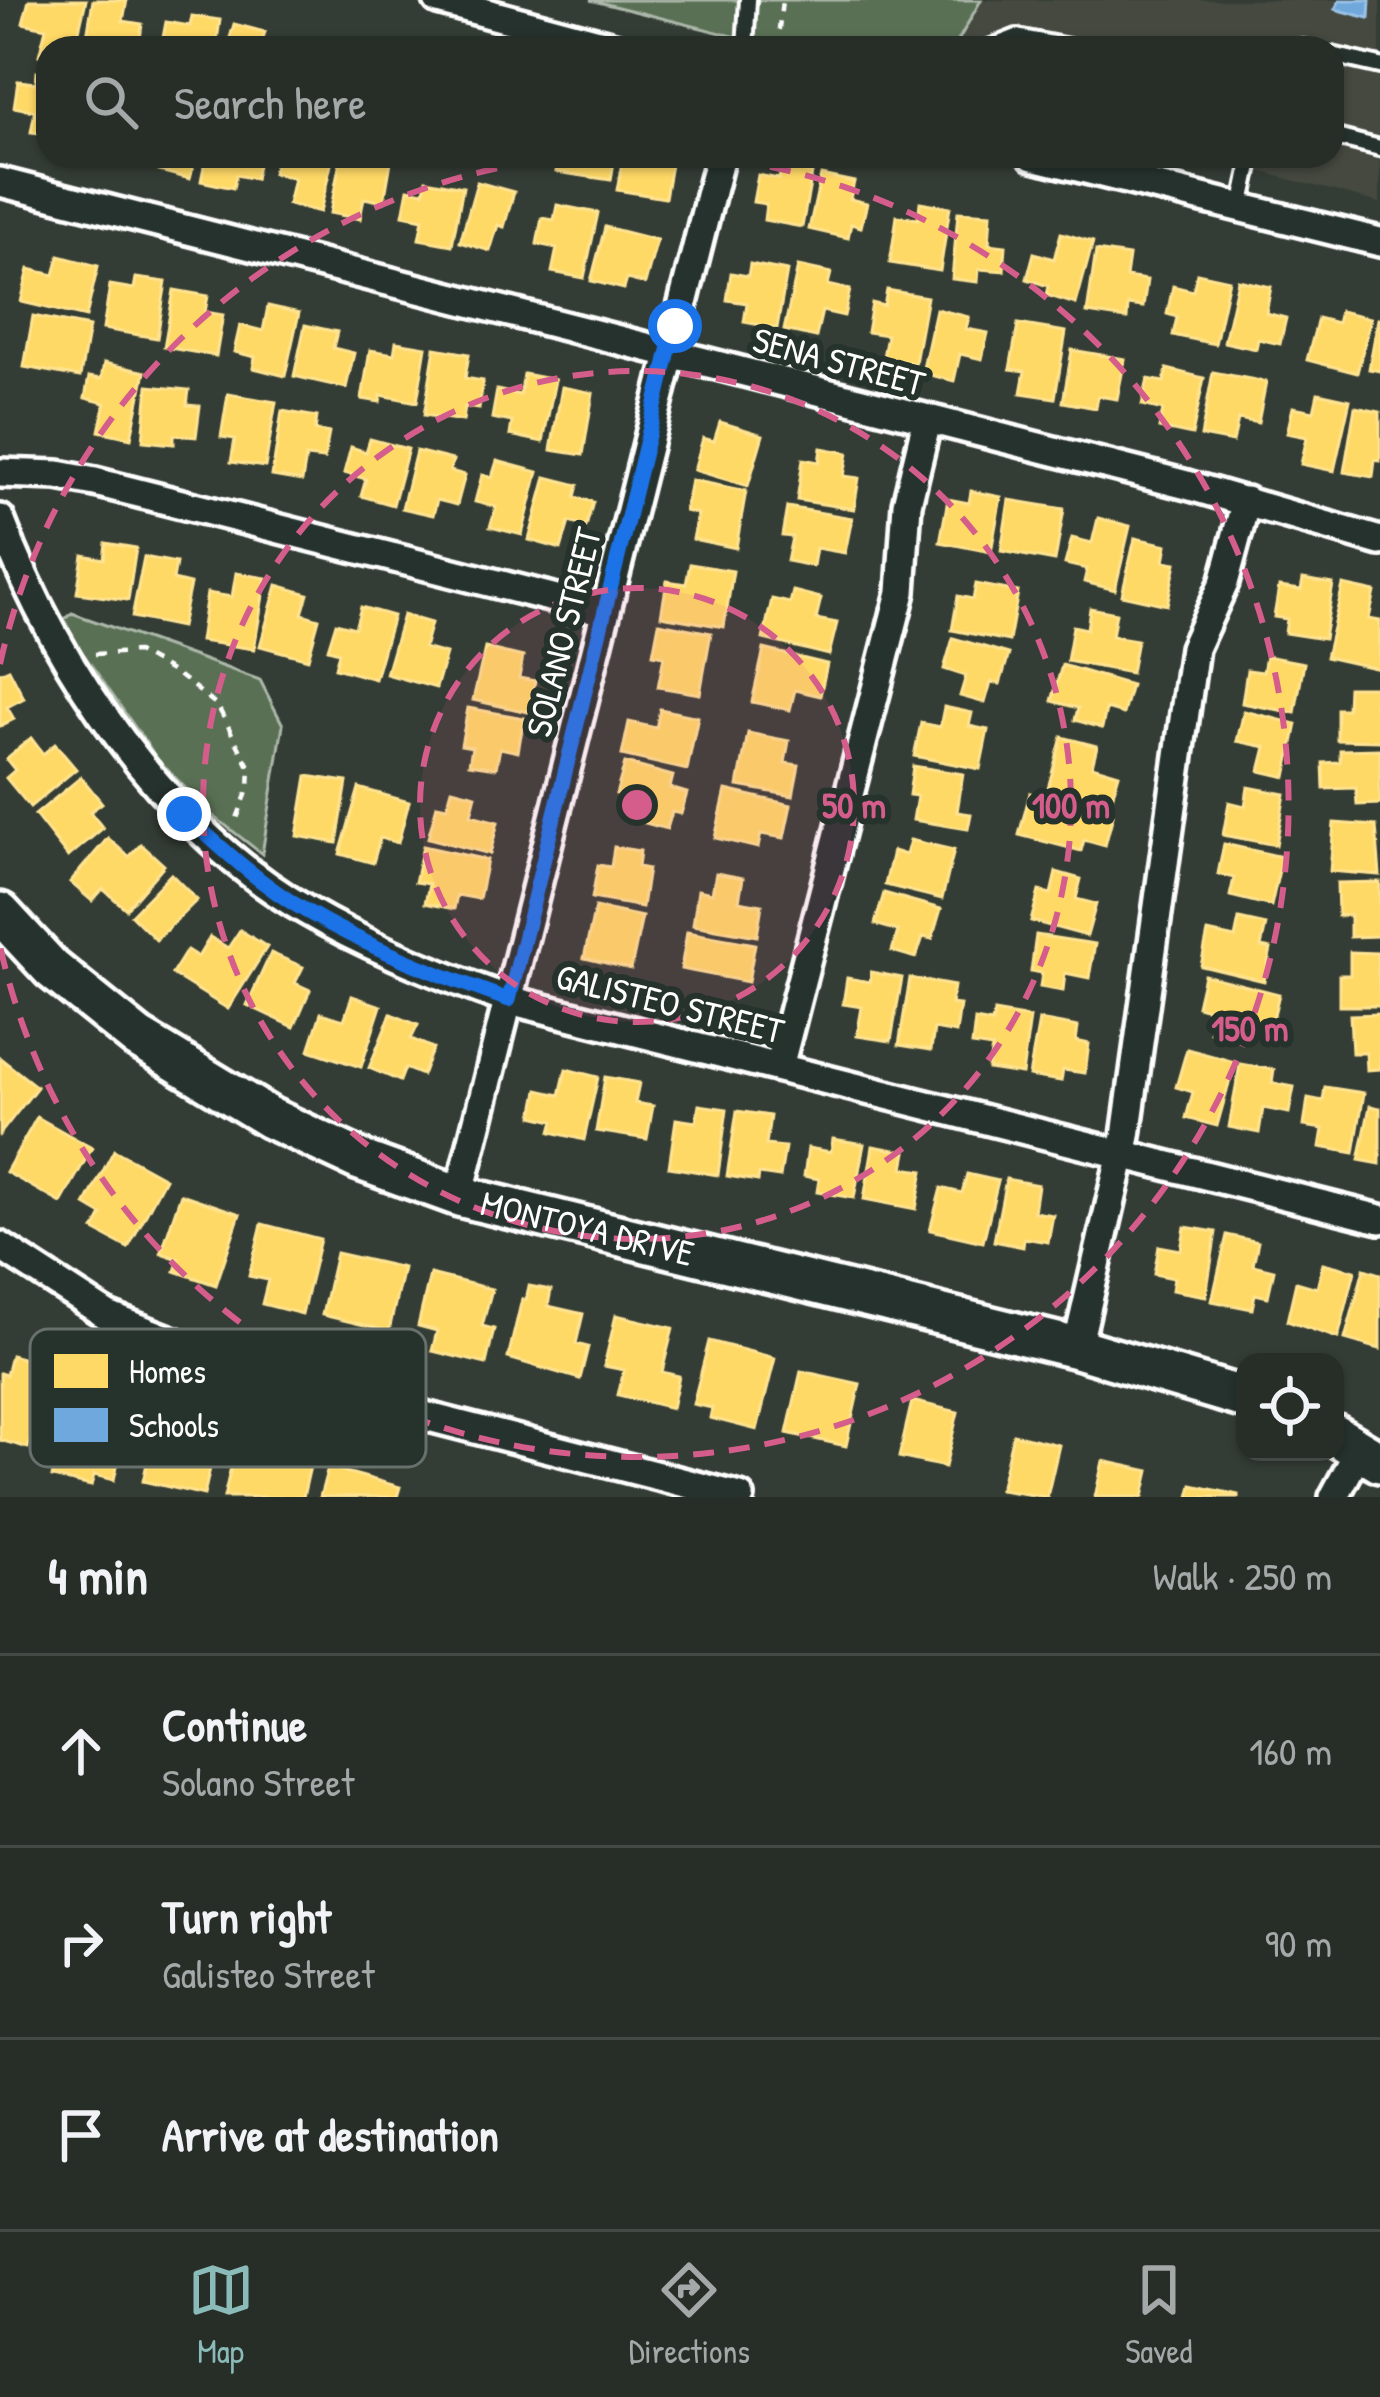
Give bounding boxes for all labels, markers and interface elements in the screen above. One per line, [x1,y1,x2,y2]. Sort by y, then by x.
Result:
search box [36,36,1344,168]
icon: search [78,69,144,135]
text: Search here [174,72,366,133]
route start [648,299,702,353]
street label: SENA STREET [748,314,931,407]
street label: SOLANO STREET [513,521,612,741]
text: 50 m [822,780,886,829]
text: 100 m [1032,780,1110,829]
centre of rings [616,784,658,826]
route end [157,787,211,841]
street label: GALISTEO STREET [551,951,790,1055]
text: 150 m [1211,1003,1289,1052]
street label: MONTOYA DRIVE [476,1177,699,1277]
legend [30,1329,426,1467]
text: Homes [129,1349,206,1393]
map controls [1236,1353,1344,1461]
button: locate [1236,1353,1344,1461]
text: Schools [129,1403,219,1447]
text: 4 min [48,1541,148,1610]
text: Walk · 250 m [1153,1549,1332,1602]
text: Continue [162,1694,307,1755]
icon: ahead [48,1718,114,1784]
text: 160 m [1249,1724,1332,1777]
text: Solano Street [162,1755,354,1808]
text: Turn right [162,1886,331,1947]
icon: right [48,1910,114,1976]
text: 90 m [1265,1916,1332,1969]
text: Galisteo Street [162,1947,375,2000]
icon: arrive [48,2102,114,2168]
text: Arrive at destination [162,2104,499,2165]
tab: Map [188,2257,254,2373]
tab: Directions [629,2257,750,2373]
tab: Saved [1125,2257,1192,2373]

